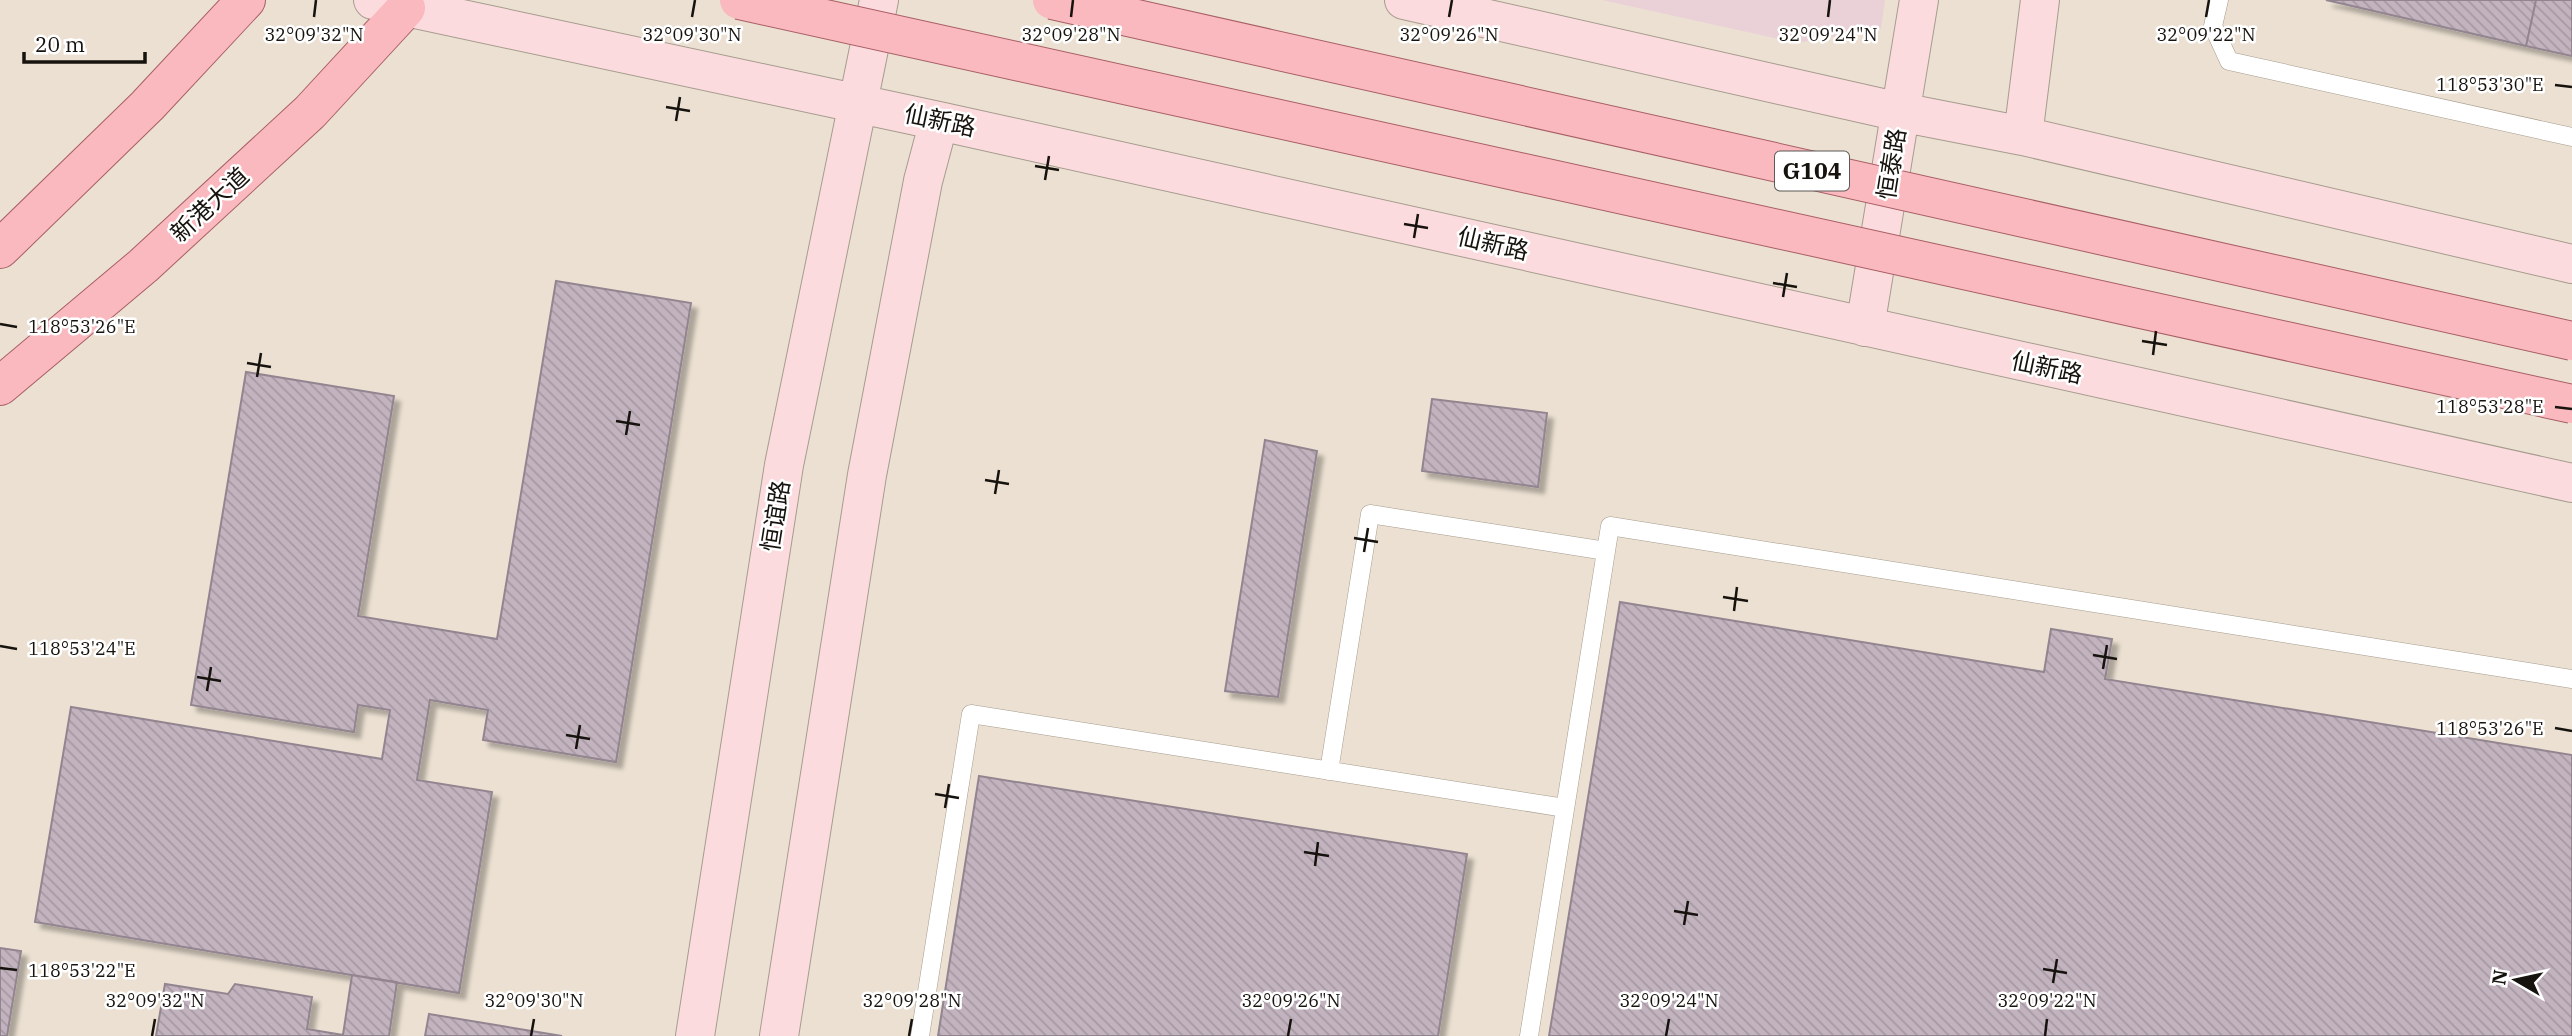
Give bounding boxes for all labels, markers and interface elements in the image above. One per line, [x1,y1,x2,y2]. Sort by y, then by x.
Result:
scale bar [24,21,145,65]
text: 32°09'32"N [265,23,364,46]
text: 32°09'30"N [643,23,742,46]
text: 32°09'28"N [1022,23,1121,46]
text: 32°09'26"N [1400,23,1499,46]
text: 32°09'24"N [1779,23,1878,46]
text: 32°09'22"N [2157,23,2256,46]
text: 20 m [35,30,85,58]
text: 118°53'30"E [2436,73,2544,96]
street label: 仙新路 [902,97,979,143]
street label: 恒泰路 [1870,126,1912,202]
road number: G104 [1775,152,1849,190]
street label: 新港大道 [163,160,255,249]
street label: 仙新路 [1455,219,1532,267]
text: 118°53'26"E [28,315,136,338]
street label: 仙新路 [2009,344,2086,390]
text: 118°53'28"E [2436,395,2544,418]
street label: 恒谊路 [754,478,796,554]
text: 118°53'24"E [28,637,136,660]
text: 118°53'26"E [2436,717,2544,740]
north arrow [2481,945,2551,1015]
text: 118°53'22"E [28,959,136,982]
text: N [2486,968,2512,987]
text: 32°09'32"N [106,989,205,1012]
text: 32°09'30"N [485,989,584,1012]
text: 32°09'28"N [863,989,962,1012]
text: 32°09'26"N [1242,989,1341,1012]
text: 32°09'24"N [1620,989,1719,1012]
text: 32°09'22"N [1998,989,2097,1012]

